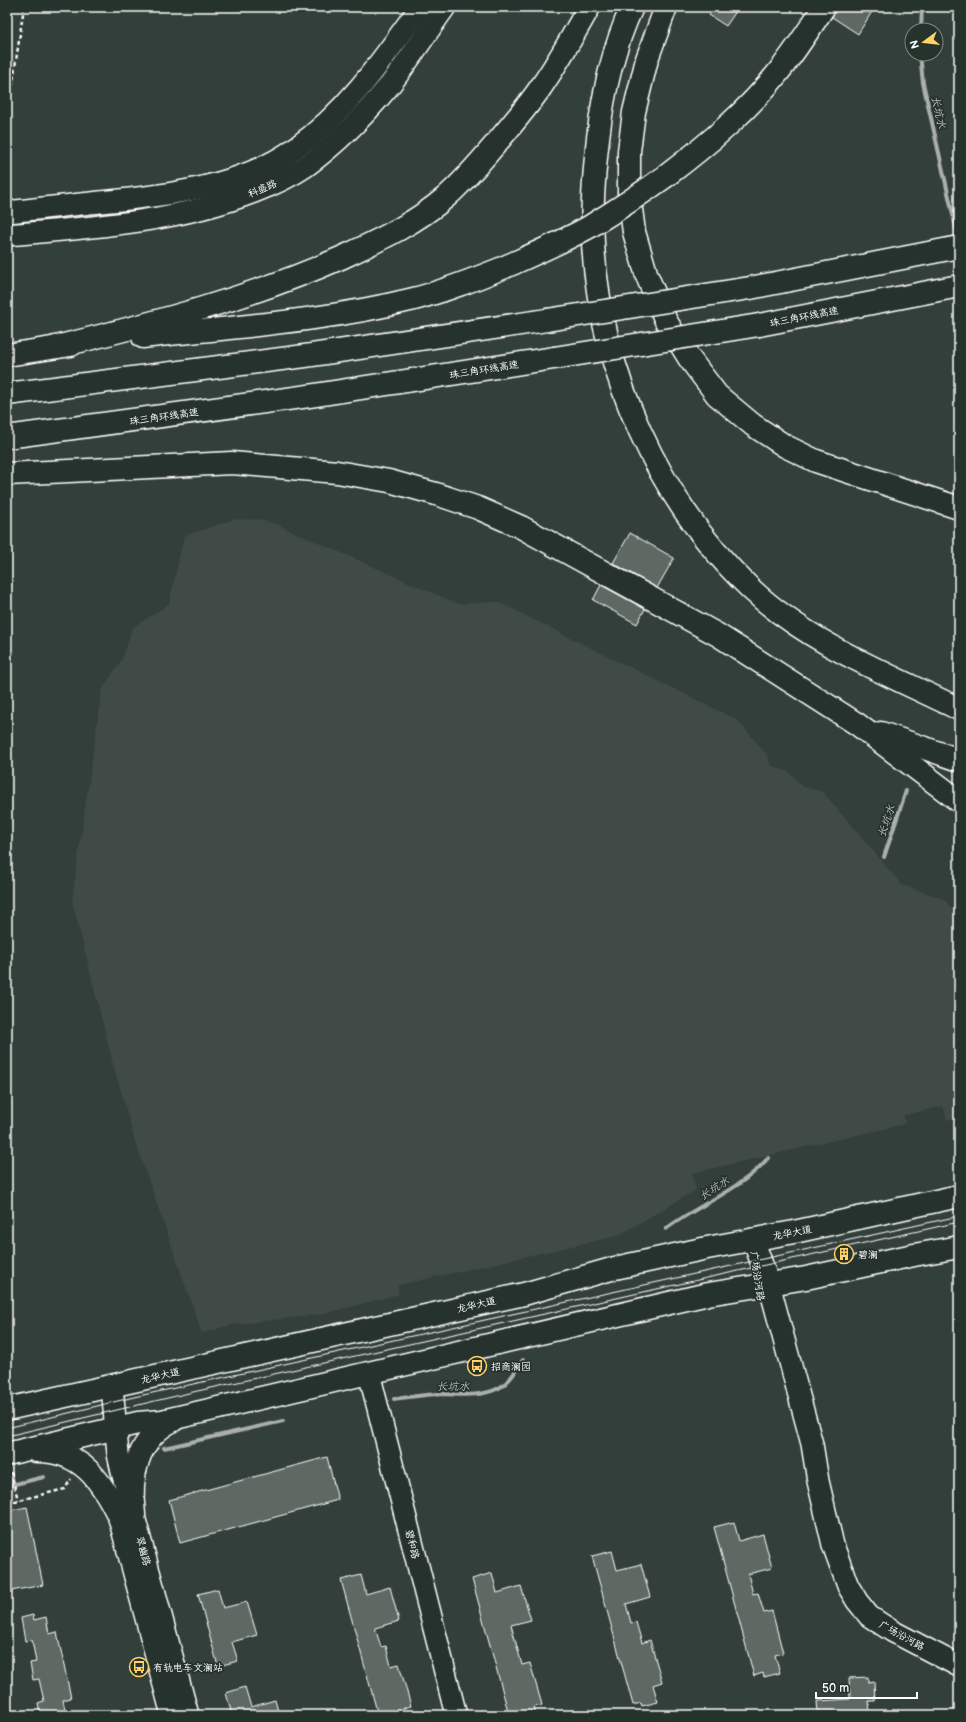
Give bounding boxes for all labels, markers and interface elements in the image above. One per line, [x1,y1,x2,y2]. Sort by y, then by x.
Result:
north arrow [904,22,944,62]
text: N [907,39,922,50]
water label: 长坑水 [928,95,949,131]
street label: 科盛路 [246,178,279,200]
street label: 珠三角环线高速 [769,304,840,330]
street label: 珠三角环线高速 [449,359,520,381]
street label: 珠三角环线高速 [129,406,200,428]
water label: 长坑水 [875,803,898,839]
water label: 长坑水 [697,1174,733,1203]
street label: 龙华大道 [771,1223,813,1243]
building icon: 碧澜 [833,1243,855,1265]
place label: 碧澜 [858,1249,878,1261]
street label: 广场沿河路 [748,1251,766,1302]
street label: 龙华大道 [455,1295,497,1315]
bus stop icon: 招商澜园 [466,1355,488,1377]
place label: 招商澜园 [491,1361,531,1373]
street label: 龙华大道 [139,1366,181,1386]
water label: 长坑水 [437,1380,470,1393]
street label: 碧和路 [403,1528,421,1560]
street label: 翠幽路 [133,1535,153,1567]
street label: 广场沿河路 [877,1619,926,1653]
bus stop icon: 有轨电车文澜站 [128,1656,150,1678]
place label: 有轨电车文澜站 [153,1662,223,1674]
scale bar [816,1674,917,1700]
text: 50 m [822,1681,849,1696]

